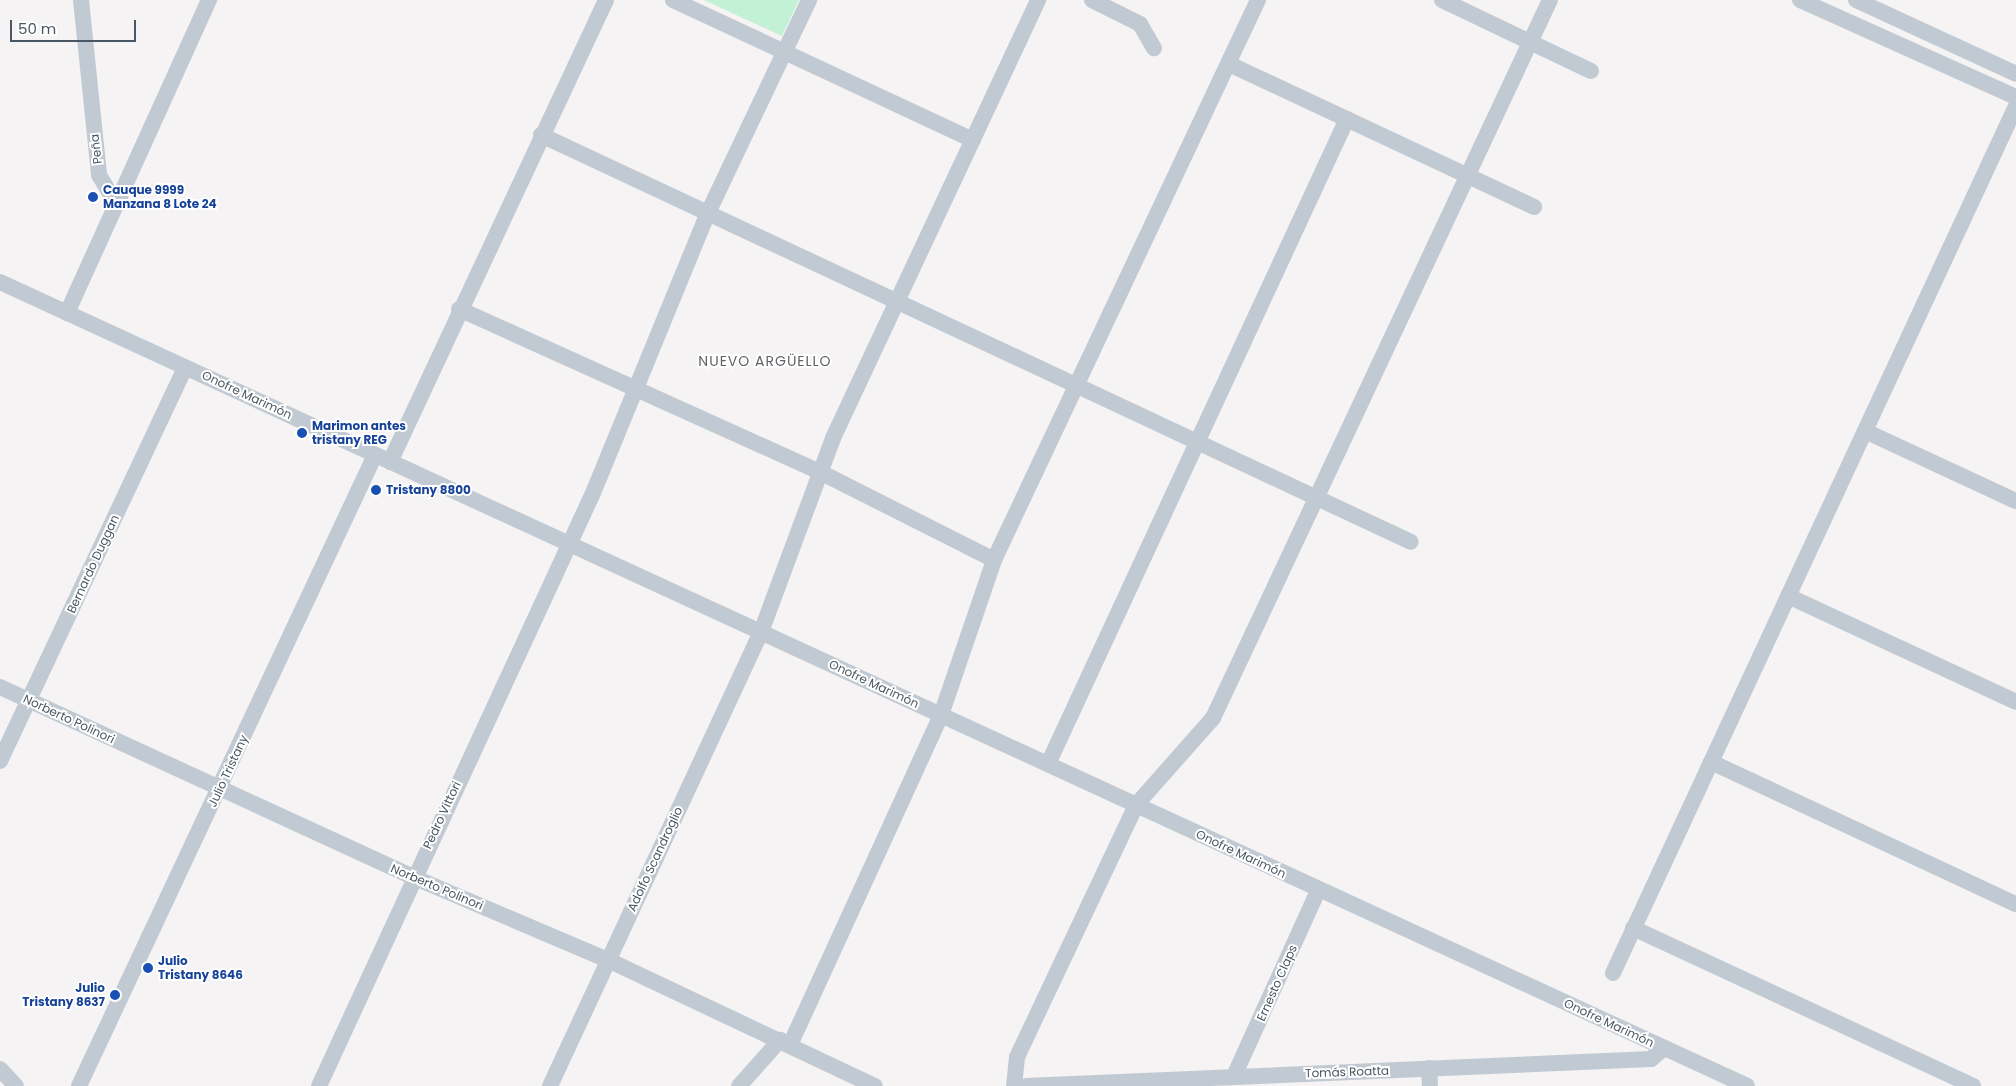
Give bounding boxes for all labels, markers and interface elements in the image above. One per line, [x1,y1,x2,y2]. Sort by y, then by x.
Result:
scale bar [12,10,139,42]
text: 50 m [18,18,56,39]
street label: Peña [87,133,105,165]
place label: Cauque 9999 Manzana 8 Lote 24 [103,183,217,211]
marker: Cauque 9999 Manzana 8 Lote 24 [87,191,99,203]
district label: NUEVO ARGÜELLO [697,353,833,369]
street label: Onofre Marimón [200,368,294,422]
place label: Marimon antes tristany REG [312,419,406,447]
marker: Marimon antes tristany REG [296,427,308,439]
place label: Tristany 8800 [386,483,471,497]
marker: Tristany 8800 [370,484,382,496]
street label: Bernardo Duggan [64,513,122,615]
street label: Onofre Marimón [827,657,921,711]
street label: Norberto Polinori [21,692,117,746]
street label: Julio Tristany [205,733,251,809]
street label: Pedro Vittori [420,779,464,851]
street label: Adolfo Scandroglio [624,804,686,914]
street label: Onofre Marimón [1194,827,1288,881]
street label: Norberto Polinori [389,861,485,913]
street label: Ernesto Claps [1254,943,1300,1023]
place label: Julio Tristany 8646 [158,954,243,982]
marker: Julio Tristany 8646 [142,962,154,974]
place label: Julio Tristany 8637 [22,981,105,1009]
marker: Julio Tristany 8637 [109,989,121,1001]
street label: Onofre Marimón [1562,996,1656,1050]
street label: Tomás Roatta [1305,1063,1389,1081]

